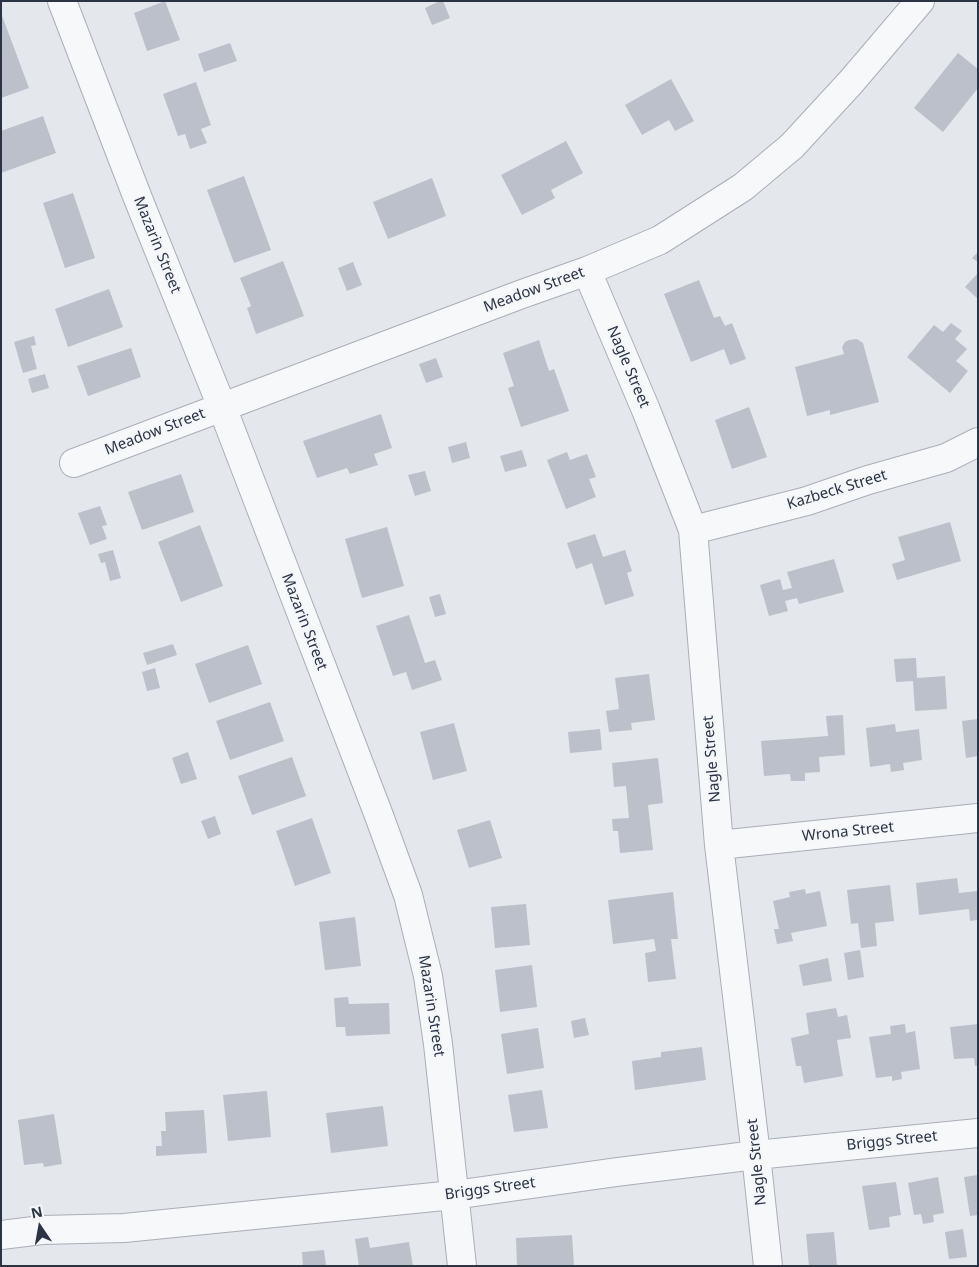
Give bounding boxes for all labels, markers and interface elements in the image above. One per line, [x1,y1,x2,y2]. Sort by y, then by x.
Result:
street label: Mazarin Street [129,194,185,296]
street label: Meadow Street [481,263,587,317]
street label: Nagle Street [603,323,653,411]
street label: Meadow Street [102,405,208,459]
street label: Kazbeck Street [785,466,889,514]
street label: Mazarin Street [277,571,331,673]
street label: Nagle Street [699,715,725,803]
street label: Wrona Street [801,818,895,846]
street label: Mazarin Street [414,954,448,1058]
street label: Nagle Street [743,1118,771,1206]
street label: Briggs Street [846,1127,938,1155]
street label: Briggs Street [444,1174,536,1204]
text: N [29,1201,44,1222]
north arrow [15,1202,65,1252]

